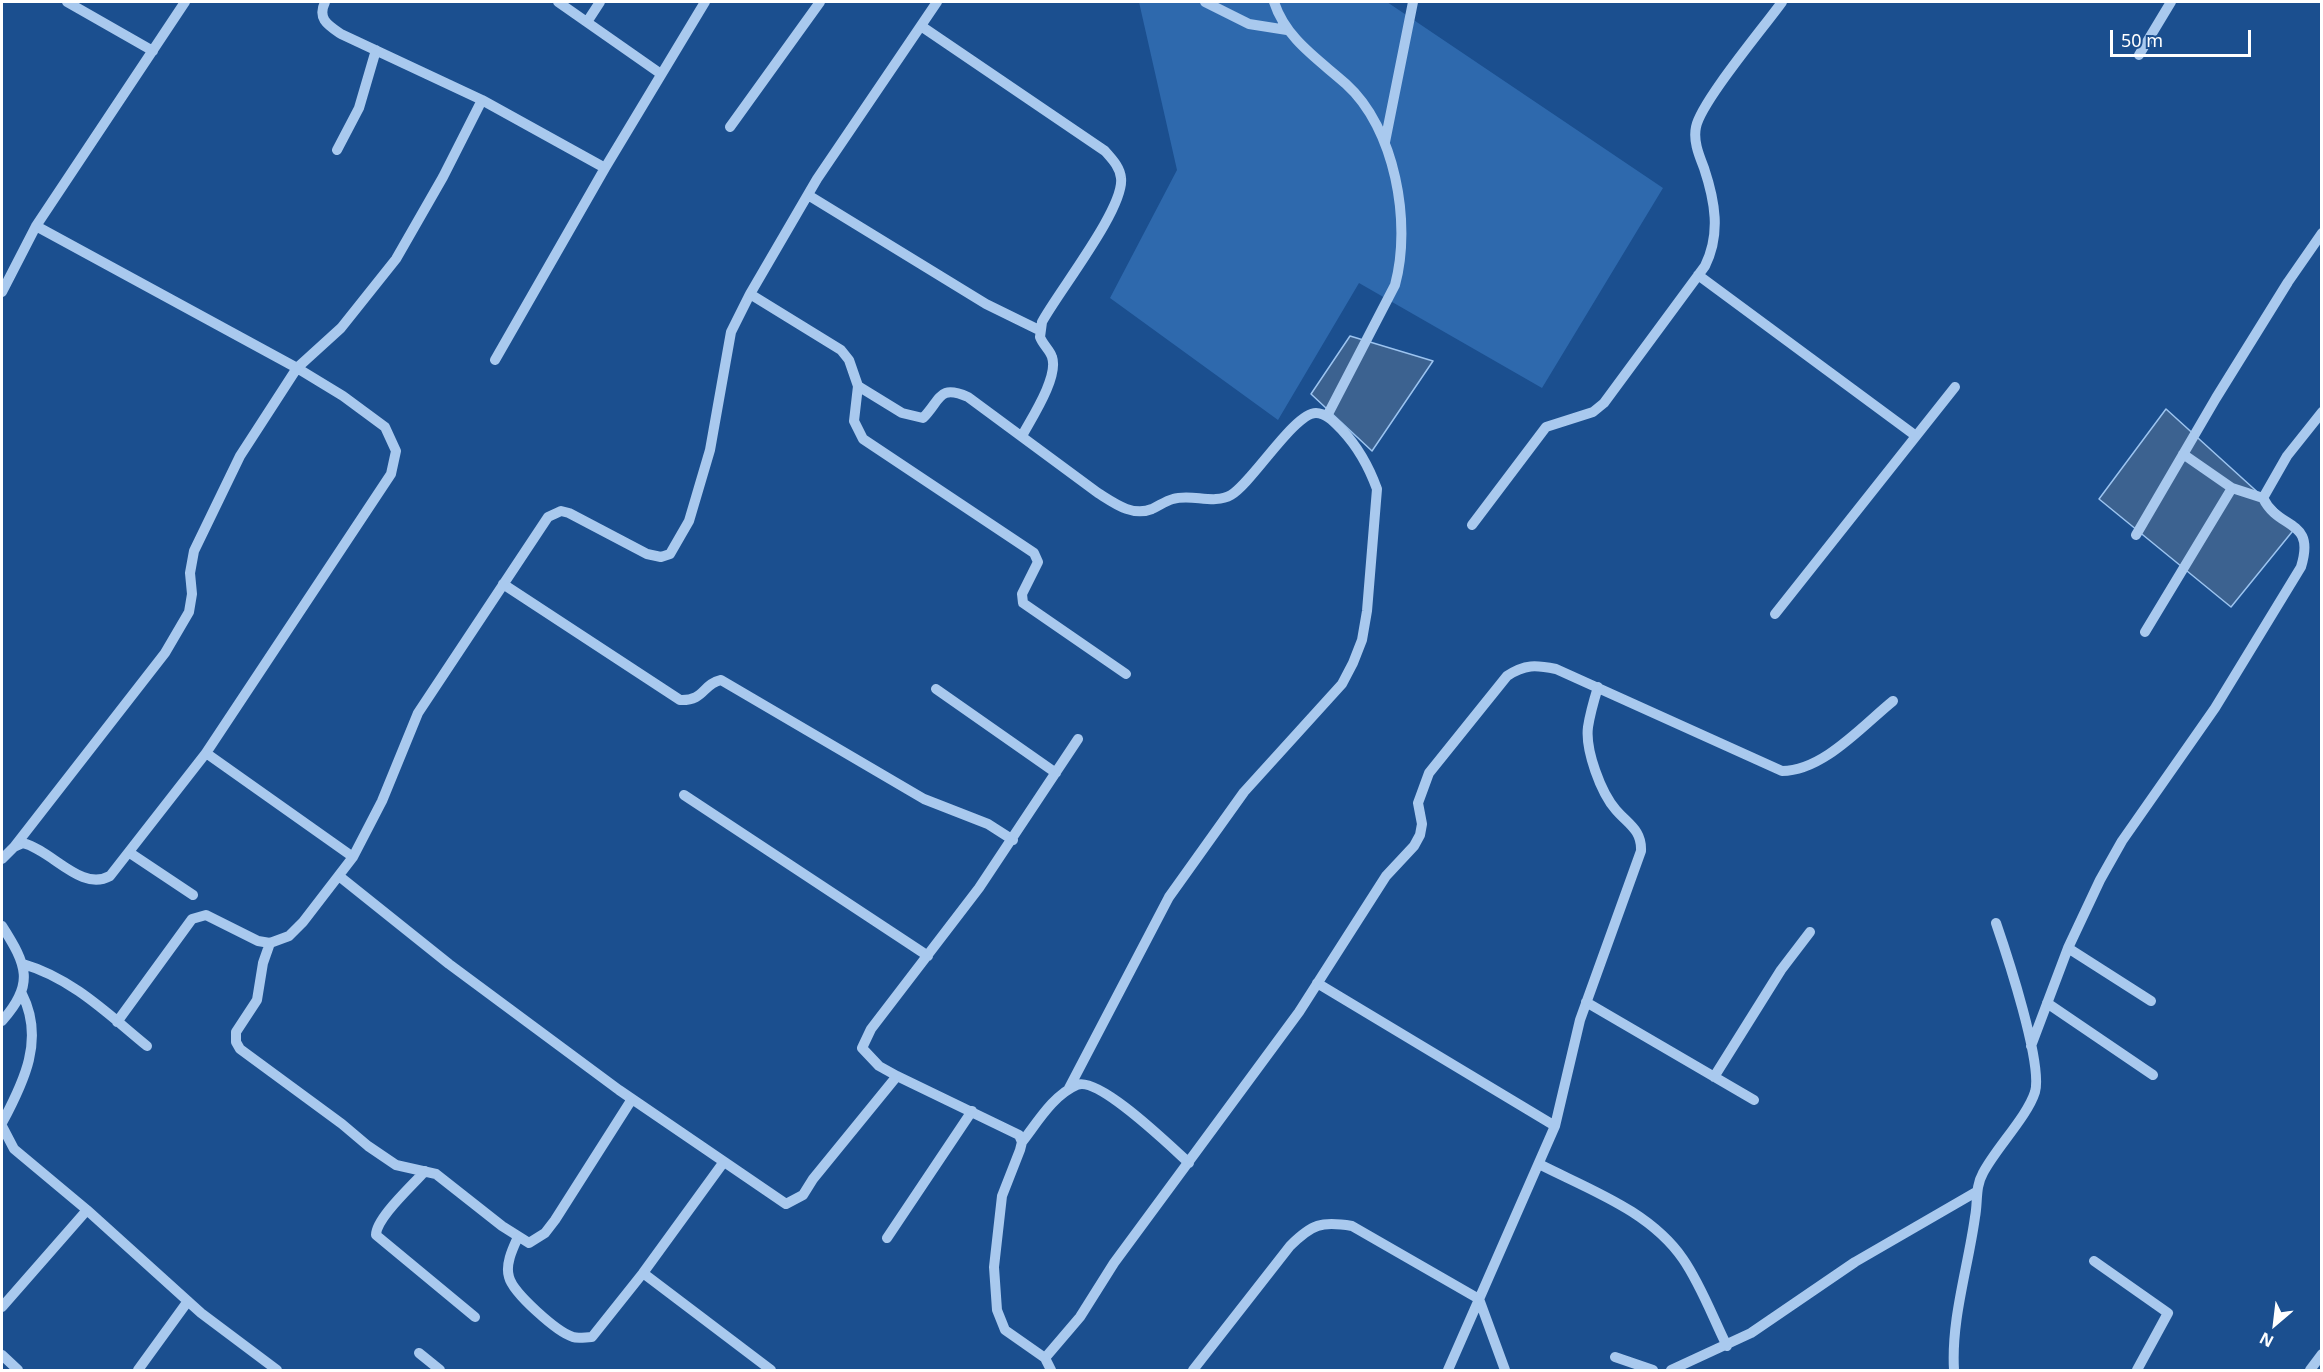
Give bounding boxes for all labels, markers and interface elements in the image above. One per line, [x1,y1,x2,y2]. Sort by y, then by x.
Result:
scale bar [2113,18,2254,56]
text: 50 m [2121,28,2163,52]
north arrow [2245,1294,2305,1354]
text: N [2256,1327,2277,1353]

